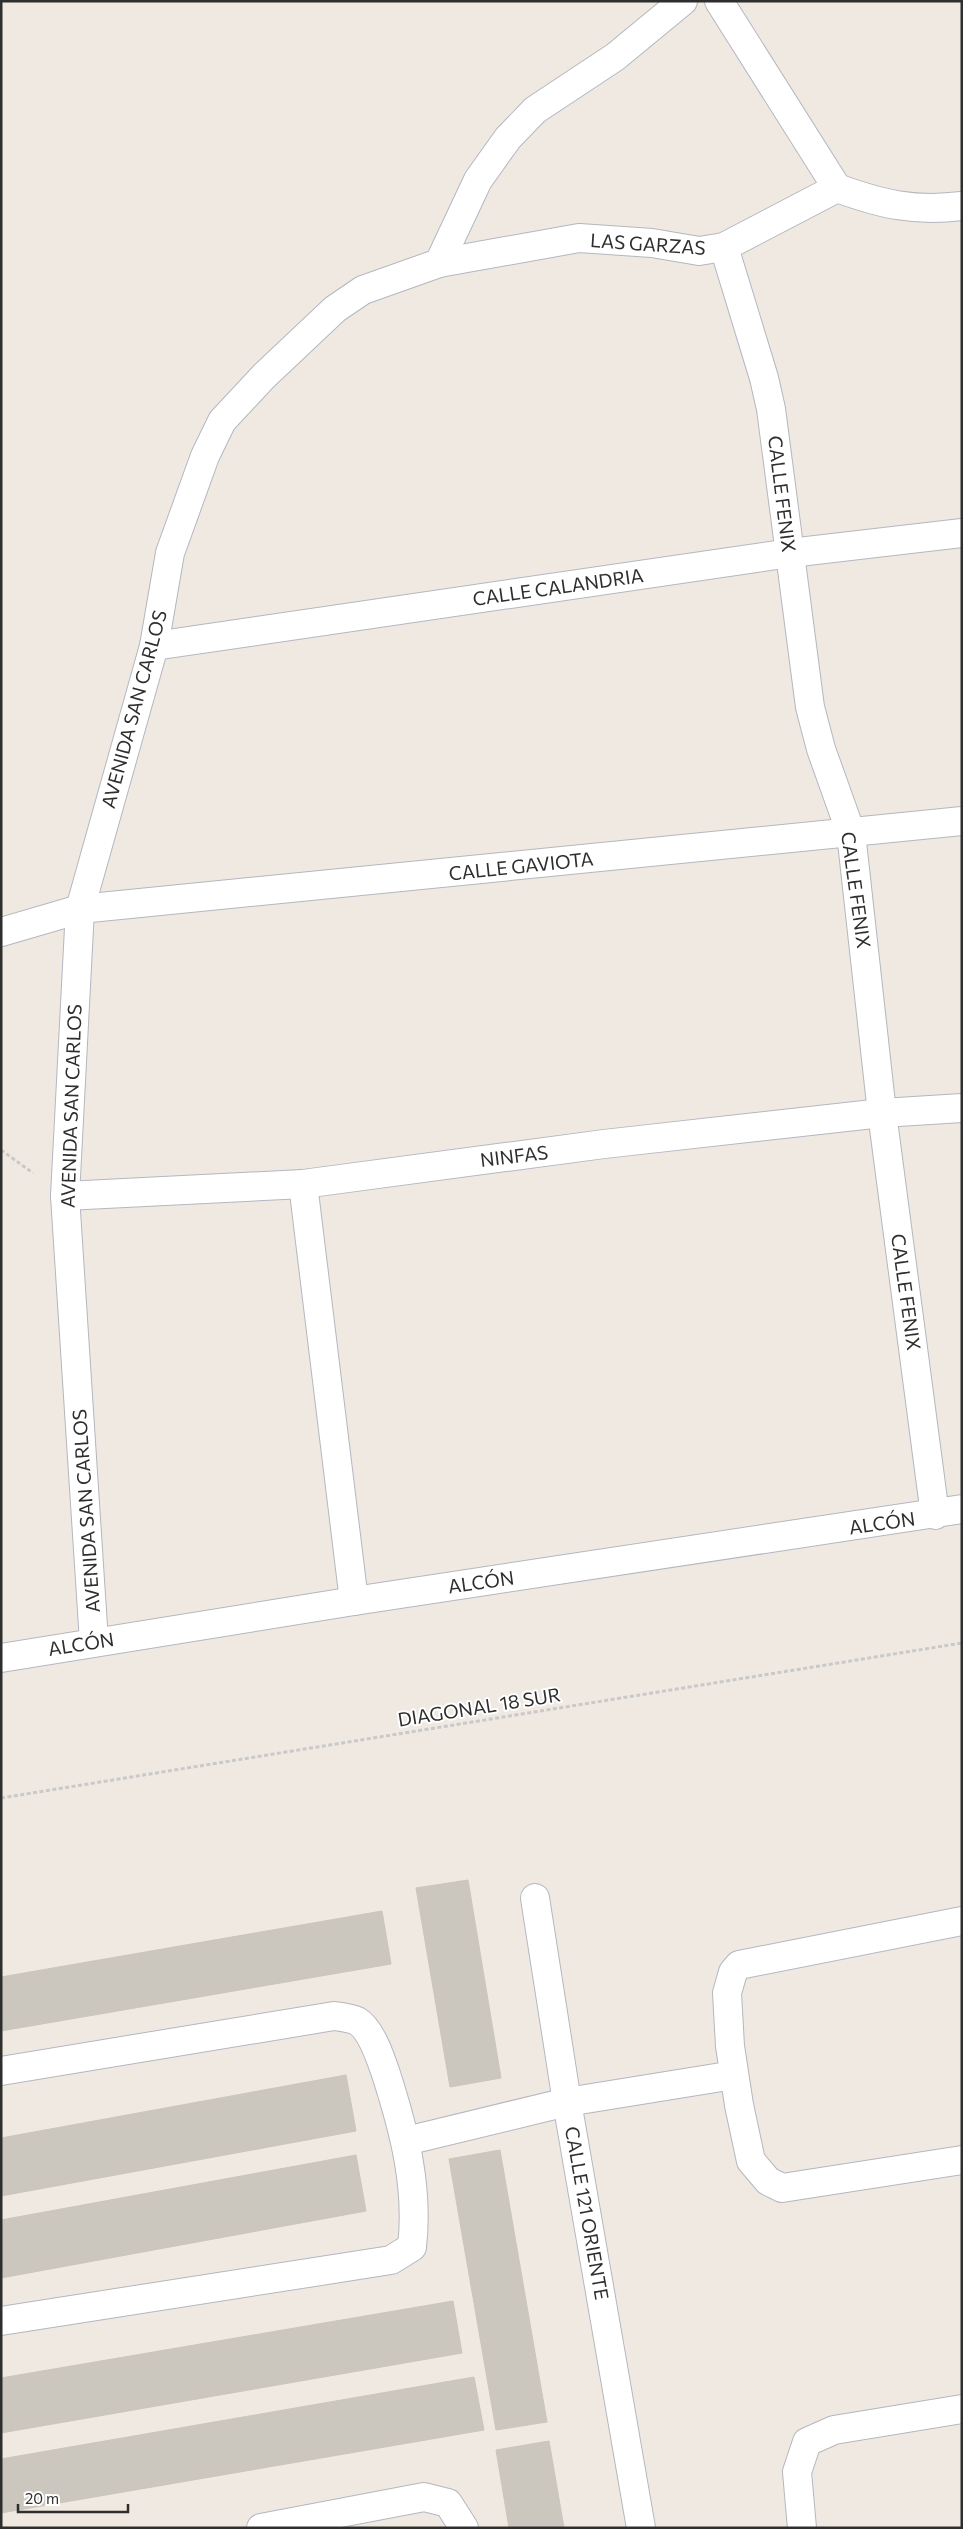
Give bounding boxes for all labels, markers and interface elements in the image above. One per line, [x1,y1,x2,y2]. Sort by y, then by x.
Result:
street label: LAS GARZAS [590,228,706,259]
street label: CALLE FENIX [764,434,801,554]
street label: CALLE CALANDRIA [471,563,645,610]
street label: AVENIDA SAN CARLOS [96,607,171,810]
street label: CALLE FENIX [837,830,876,950]
street label: CALLE GAVIOTA [447,846,594,885]
street label: AVENIDA SAN CARLOS [55,1004,86,1208]
street label: NINFAS [479,1140,549,1171]
street label: CALLE FENIX [887,1232,926,1352]
street label: AVENIDA SAN CARLOS [67,1408,104,1614]
street label: ALCÓN [847,1505,916,1539]
street label: ALCÓN [446,1564,515,1598]
street label: ALCÓN [46,1626,116,1660]
street label: DIAGONAL 18 SUR [396,1682,562,1731]
street label: CALLE 121 ORIENTE [561,2124,614,2301]
scale bar [18,2482,128,2514]
text: 20 m [25,2489,59,2507]

